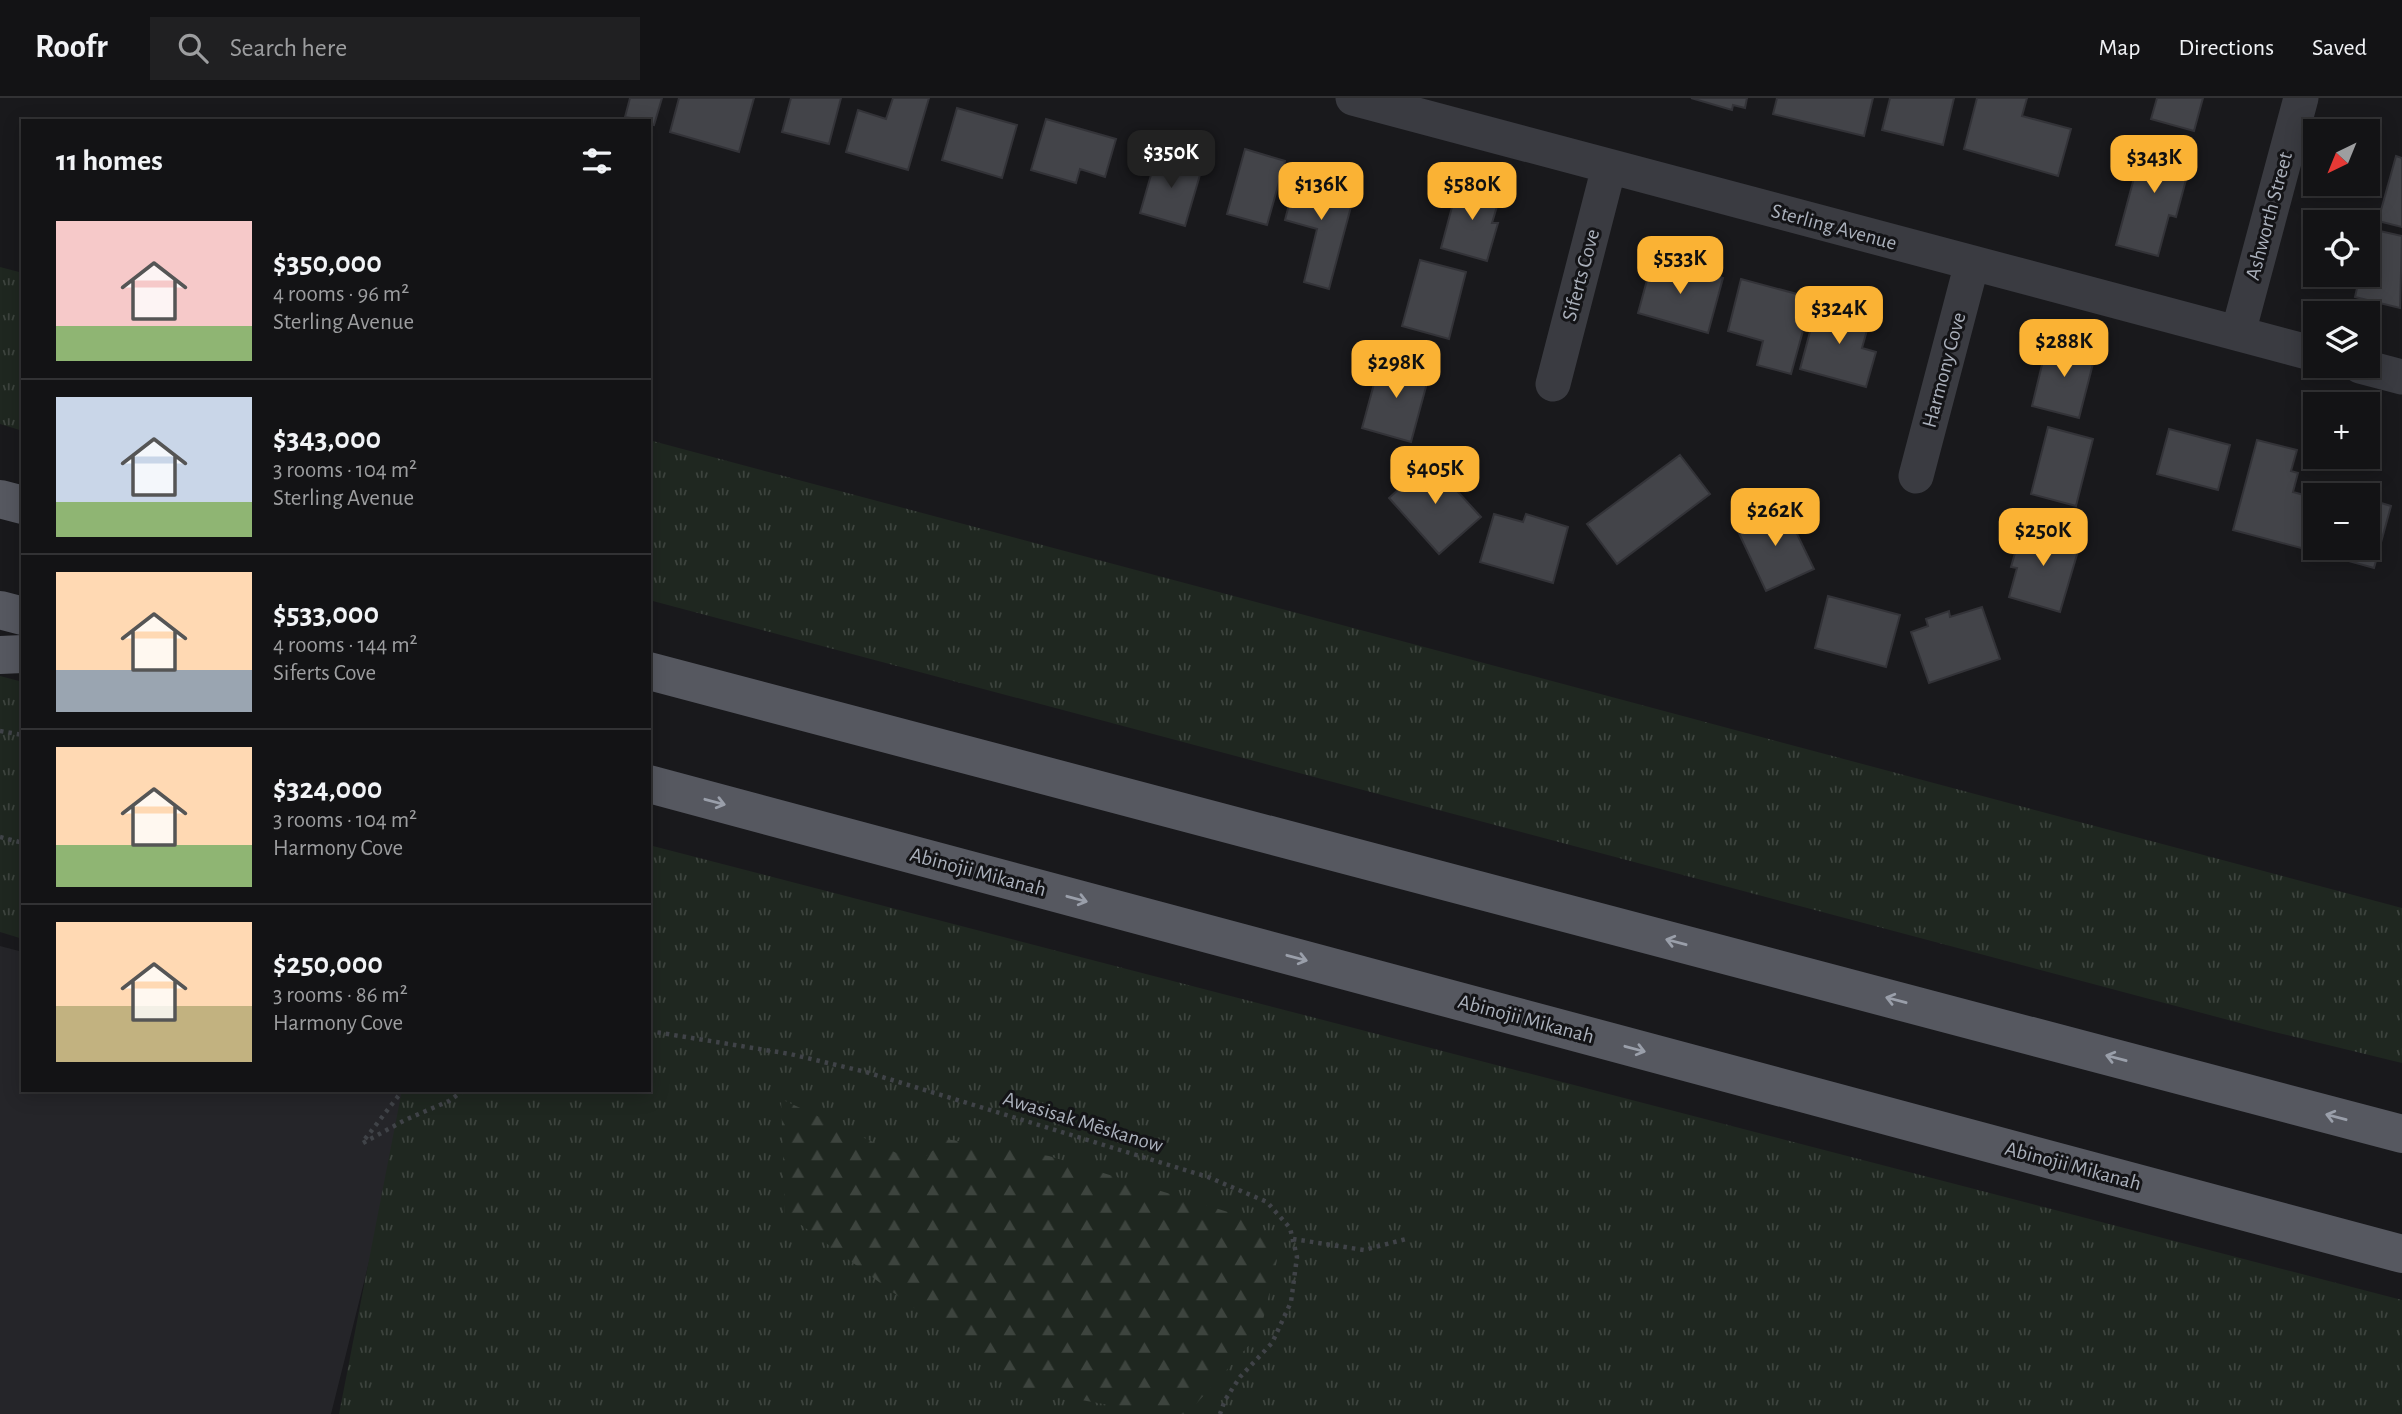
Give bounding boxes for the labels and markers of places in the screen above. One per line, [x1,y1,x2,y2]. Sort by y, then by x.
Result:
pin: $350K [1122,130,1220,190]
pin: $343K [2105,136,2203,195]
pin: $136K [1272,162,1370,222]
pin: $580K [1423,162,1521,222]
pin: $533K [1631,236,1729,296]
pin: $324K [1790,286,1888,346]
pin: $288K [2015,320,2113,379]
pin: $298K [1347,341,1445,400]
pin: $405K [1386,446,1484,506]
pin: $262K [1726,489,1824,548]
pin: $250K [1994,508,2092,568]

